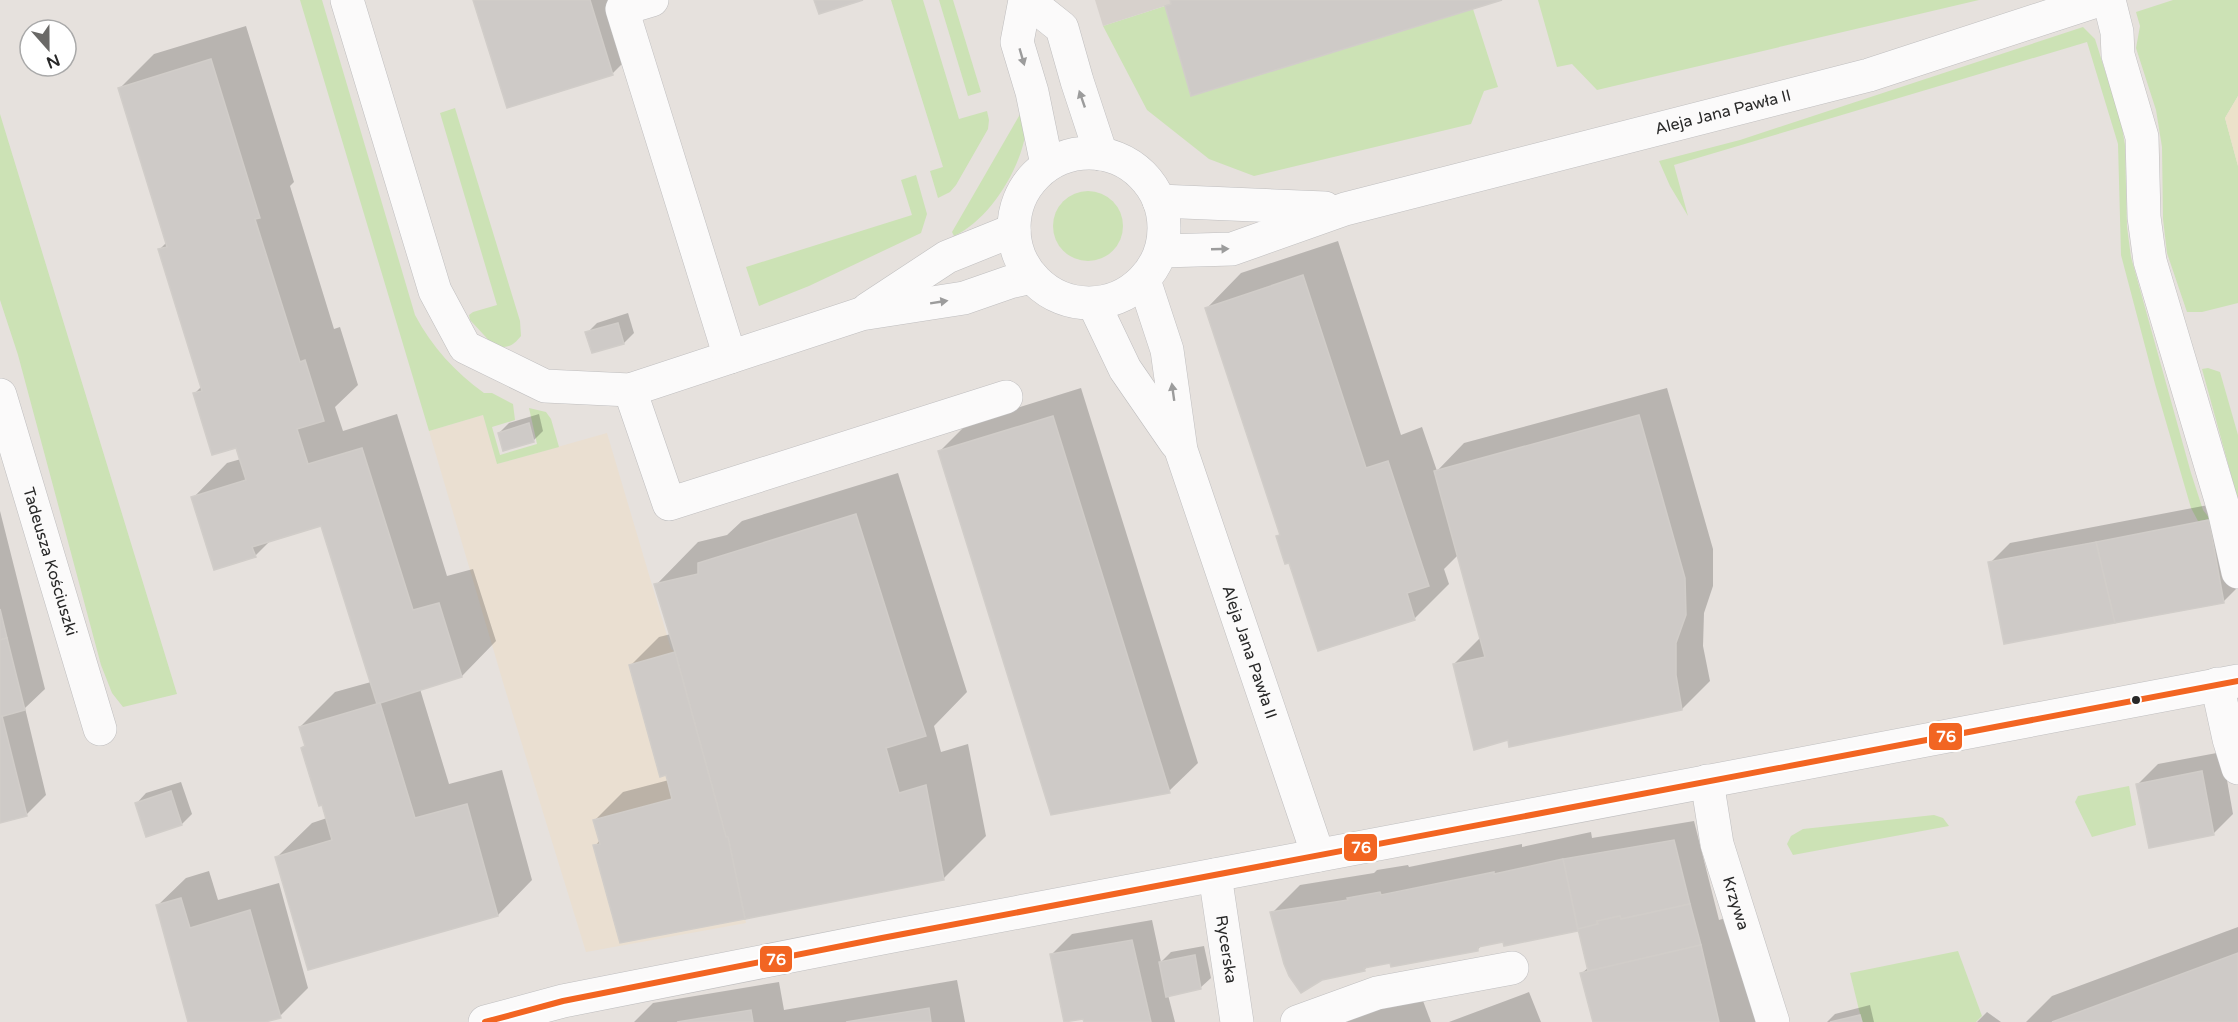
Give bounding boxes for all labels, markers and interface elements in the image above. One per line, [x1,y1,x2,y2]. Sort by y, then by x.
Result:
north arrow [18,18,78,78]
one-way arrow [1018,48,1027,66]
text: N [43,49,63,73]
street label: Aleja Jana Pawła II [1653,85,1793,139]
one-way arrow [1077,90,1087,108]
one-way arrow [1211,244,1230,254]
one-way arrow [930,297,949,306]
one-way arrow [1168,382,1177,401]
street label: Tadeusza Kościuszki [18,485,82,638]
street label: Aleja Jana Pawła II [1217,583,1281,722]
unlabelled marker [2130,694,2142,706]
line badge: 76 [1928,722,1963,751]
text: 76 [1936,727,1956,747]
line badge: 76 [1343,833,1378,862]
text: 76 [1351,838,1371,858]
street label: Krzywa [1718,874,1753,933]
street label: Rycerska [1211,914,1241,985]
line badge: 76 [759,945,793,973]
text: 76 [766,950,786,970]

